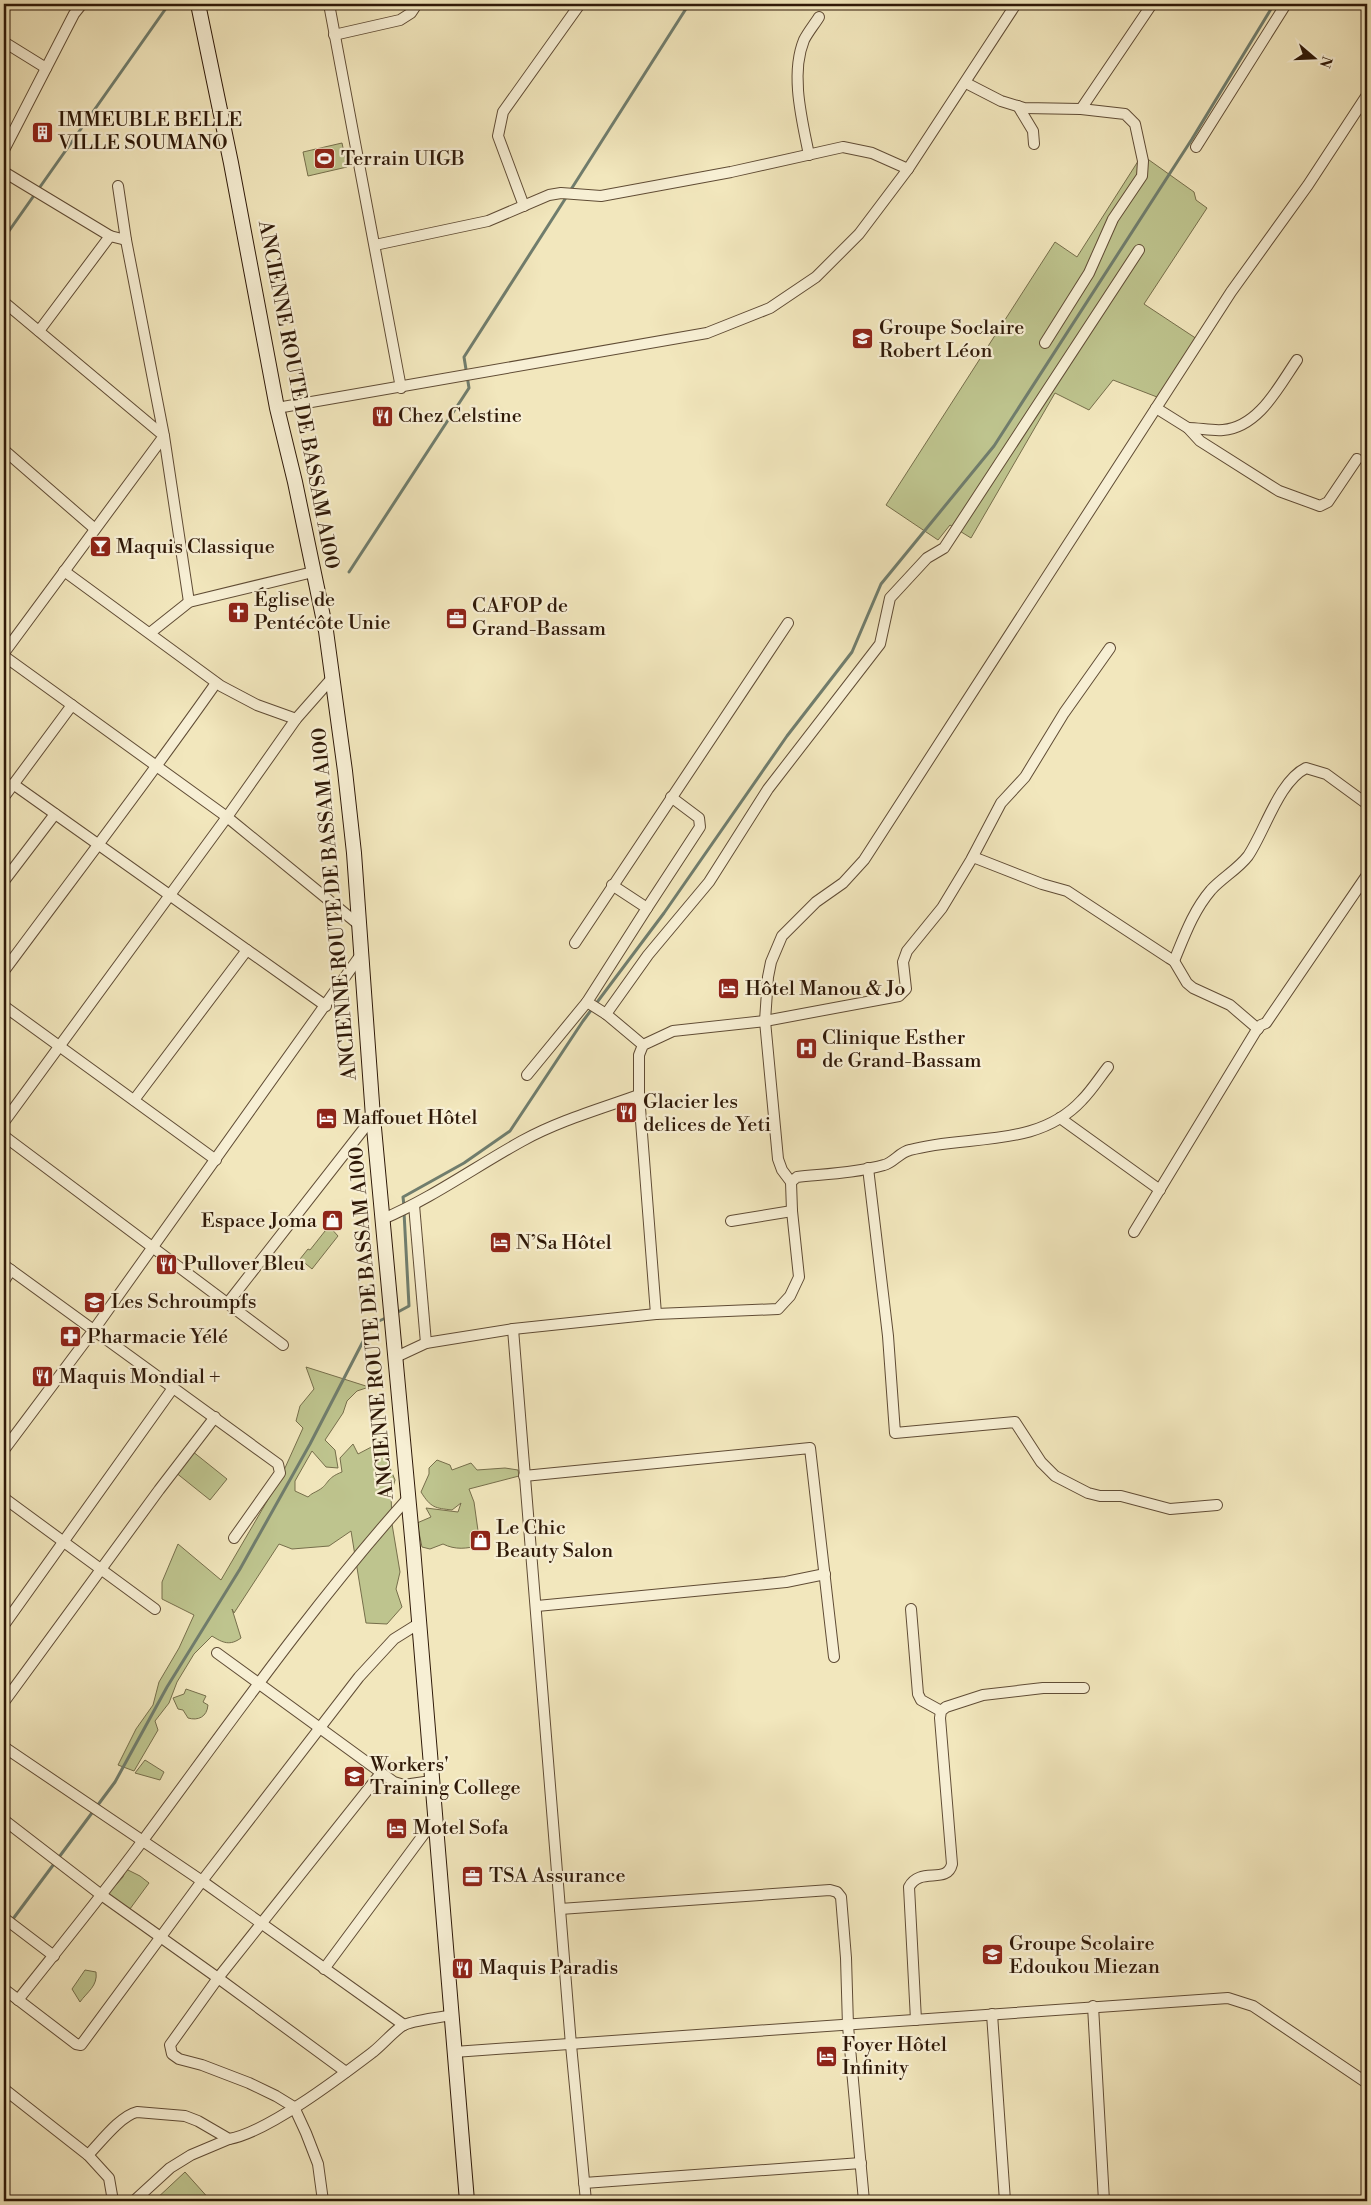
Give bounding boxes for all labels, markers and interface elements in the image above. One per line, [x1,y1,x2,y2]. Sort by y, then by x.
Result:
north arrow [1288,32,1338,82]
text: N [1315,54,1336,70]
place label: IMMEUBLE BELLE VILLE SOUMANO [57,108,242,156]
building icon: IMMEUBLE BELLE VILLE SOUMANO [30,120,54,144]
sports icon: Terrain UIGB [313,147,337,171]
place label: Terrain UIGB [341,147,465,172]
street label: ANCIENNE ROUTE DE BASSAM A100 [252,218,344,571]
place label: Groupe Soclaire Robert Léon [879,316,1024,364]
school or university icon: Groupe Soclaire Robert Léon [851,327,875,351]
restaurant icon: Chez Celstine [370,404,394,428]
place label: Chez Celstine [398,404,522,429]
bar icon: Maquis Classique [88,535,112,559]
place label: Maquis Classique [116,535,275,560]
place label: Église de Pentécôte Unie [254,587,391,636]
place label: CAFOP de Grand-Bassam [472,594,606,642]
church icon: Église de Pentécôte Unie [226,600,250,624]
office icon: CAFOP de Grand-Bassam [444,606,468,630]
street label: ANCIENNE ROUTE DE BASSAM A100 [307,726,363,1083]
hotel icon: Hôtel Manou & Jo [717,977,741,1001]
place label: Hôtel Manou & Jo [745,977,906,1002]
place label: Clinique Esther de Grand-Bassam [822,1026,982,1074]
hospital icon: Clinique Esther de Grand-Bassam [794,1037,818,1061]
place label: Glacier les delices de Yeti [643,1090,772,1138]
restaurant icon: Glacier les delices de Yeti [615,1101,639,1125]
hotel icon: Maffouet Hôtel [315,1106,339,1130]
place label: Maffouet Hôtel [343,1106,477,1131]
street label: ANCIENNE ROUTE DE BASSAM A100 [344,1145,400,1502]
place label: Espace Joma [201,1209,318,1234]
shop icon: Espace Joma [321,1209,345,1233]
hotel icon: N’Sa Hôtel [488,1231,512,1255]
place label: N’Sa Hôtel [516,1231,612,1256]
restaurant icon: Pullover Bleu [155,1252,179,1276]
place label: Pullover Bleu [183,1252,305,1277]
school or university icon: Les Schroumpfs [83,1290,107,1314]
place label: Les Schroumpfs [111,1290,257,1315]
pharmacy icon: Pharmacie Yélé [59,1325,83,1349]
place label: Pharmacie Yélé [87,1325,228,1350]
restaurant icon: Maquis Mondial + [31,1365,55,1389]
place label: Maquis Mondial + [59,1365,221,1390]
place label: Le Chic Beauty Salon [495,1516,613,1564]
shop icon: Le Chic Beauty Salon [468,1528,492,1552]
place label: Workers' Training College [369,1753,521,1801]
school or university icon: Workers' Training College [342,1765,366,1789]
hotel icon: Motel Sofa [385,1816,409,1840]
place label: Motel Sofa [413,1816,509,1841]
office icon: TSA Assurance [461,1864,485,1888]
place label: TSA Assurance [489,1864,626,1889]
place label: Groupe Scolaire Edoukou Miezan [1009,1932,1160,1980]
school or university icon: Groupe Scolaire Edoukou Miezan [981,1943,1005,1967]
restaurant icon: Maquis Paradis [451,1956,475,1980]
place label: Maquis Paradis [479,1956,618,1981]
place label: Foyer Hôtel Infinity [842,2033,947,2081]
hotel icon: Foyer Hôtel Infinity [814,2045,838,2069]

